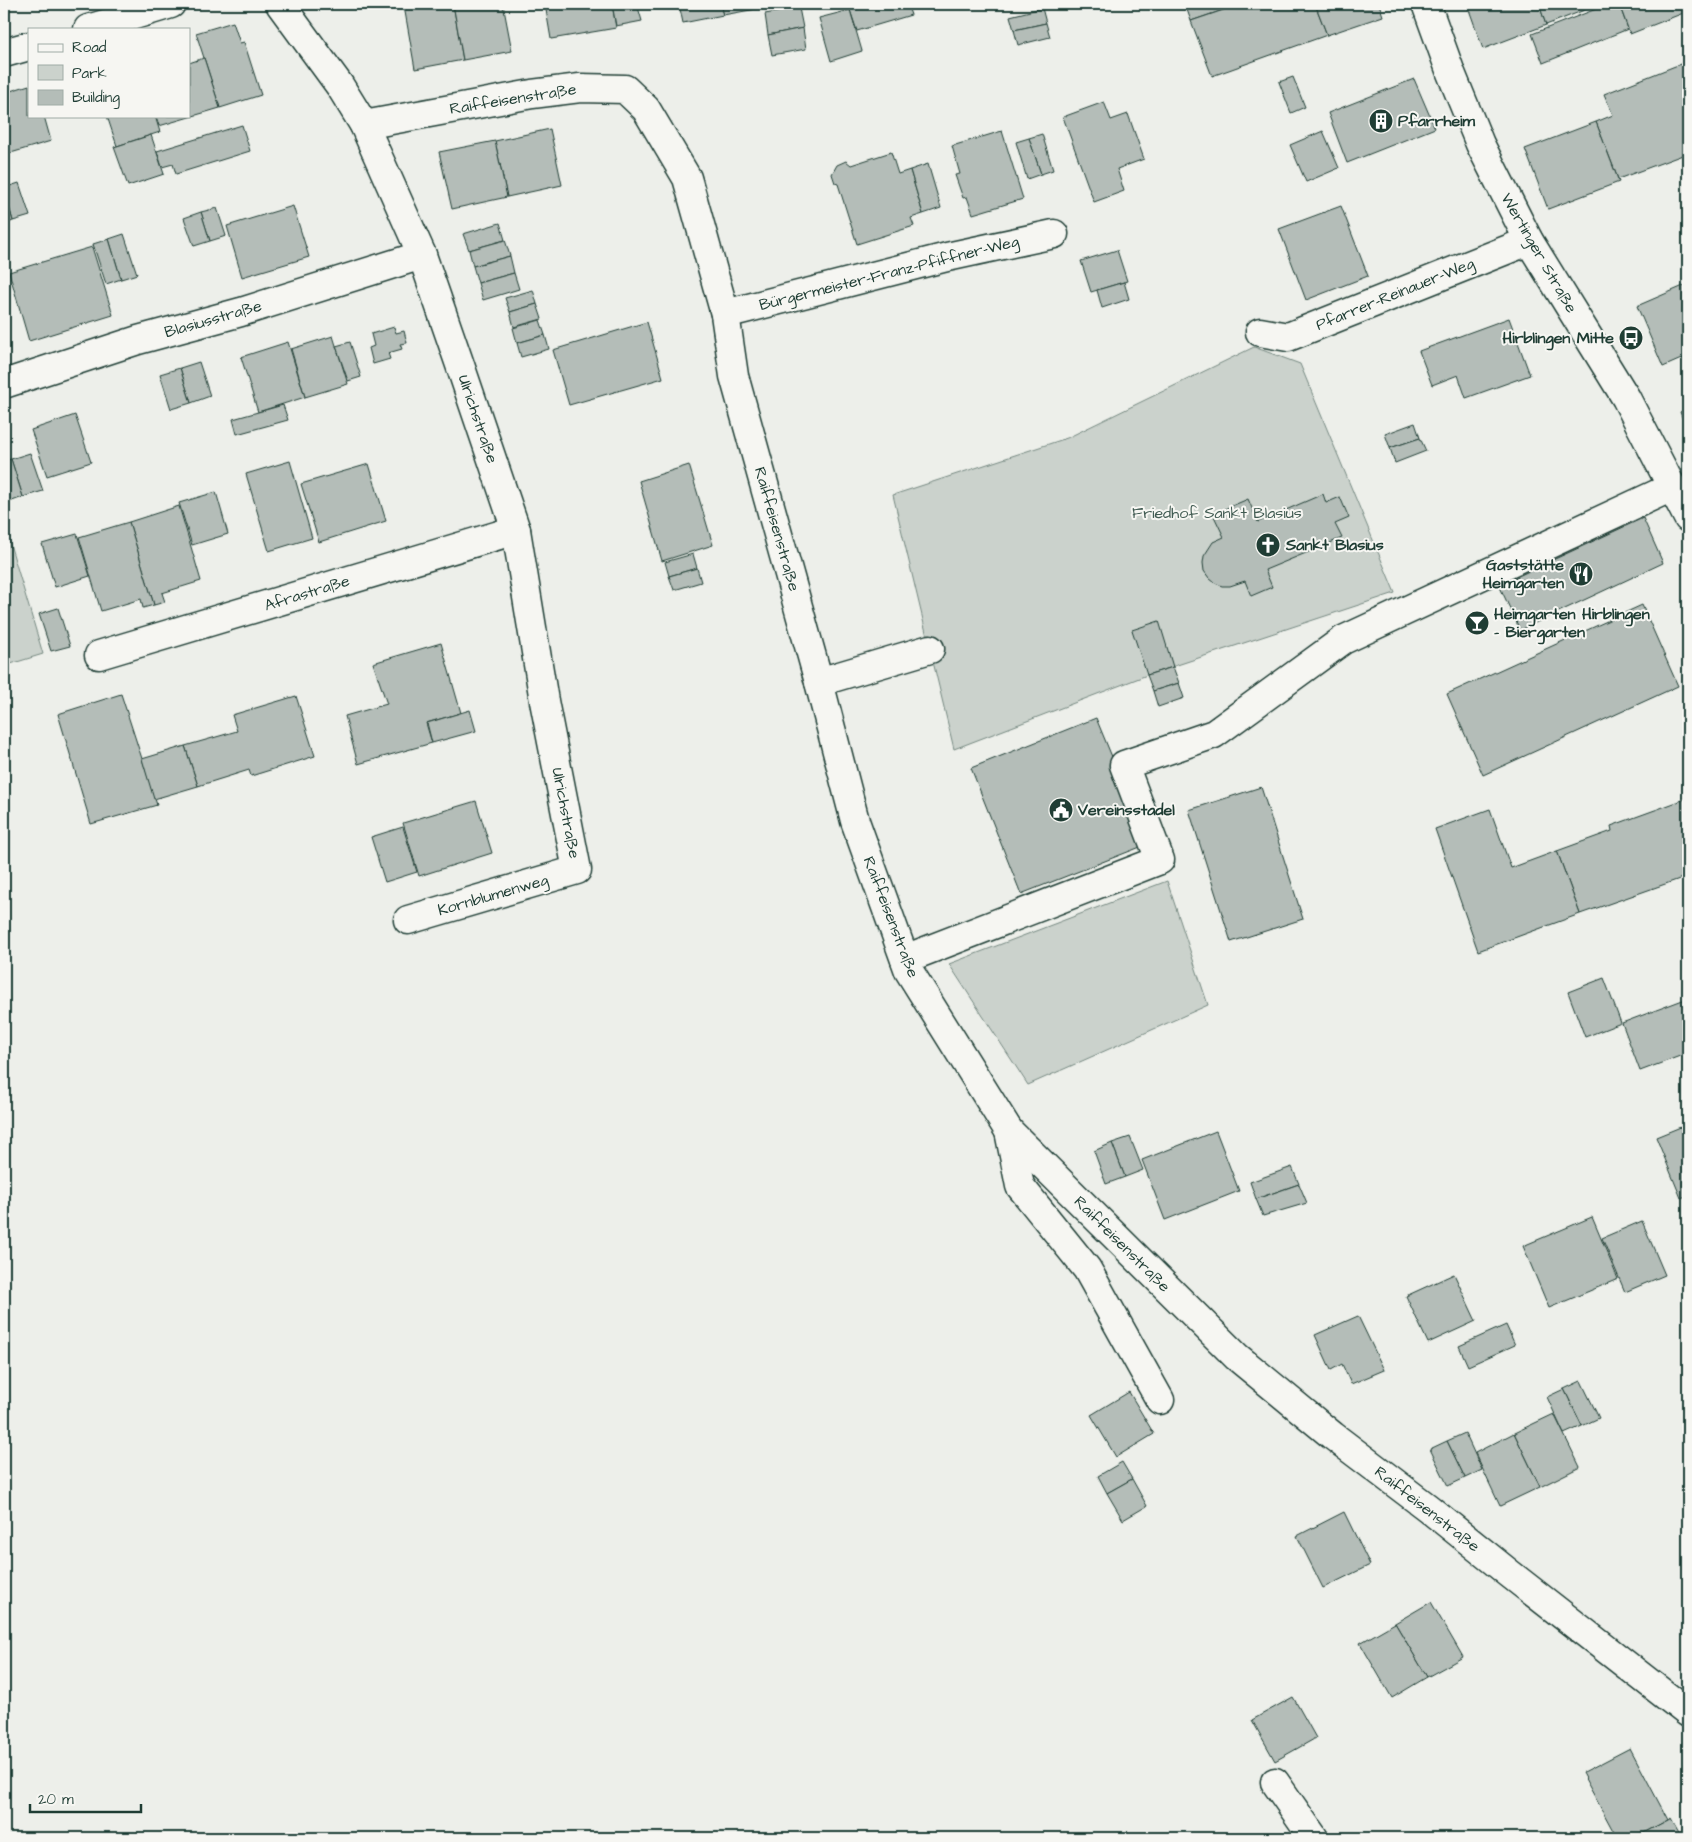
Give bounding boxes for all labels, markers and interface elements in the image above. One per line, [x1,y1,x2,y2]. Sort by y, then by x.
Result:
legend [28,28,190,118]
text: Road [72,37,107,58]
text: Park [72,63,107,84]
street label: Raiffeisenstraße [448,78,578,120]
text: Building [72,87,120,109]
building icon: Pfarrheim [1368,108,1394,134]
place label: Pfarrheim [1398,110,1476,132]
street label: Wertinger Straße [1495,189,1583,318]
street label: Bürgermeister-Franz-Pfiffner-Weg [757,230,1021,317]
street label: Pfarrer-Reinauer-Weg [1312,252,1478,337]
street label: Blasiusstraße [162,295,264,343]
bus stop icon: Hirblingen Mitte [1618,325,1644,351]
place label: Hirblingen Mitte [1503,327,1614,351]
street label: Ulrichstraße [453,372,504,467]
street label: Raiffeisenstraße [749,464,805,594]
park label: Friedhof Sankt Blasius [1132,502,1302,524]
church icon: Sankt Blasius [1255,532,1281,558]
place label: Sankt Blasius [1285,534,1384,556]
place label: Gaststätte Heimgarten [1482,554,1564,596]
restaurant icon: Gaststätte Heimgarten [1568,561,1594,587]
street label: Afrastraße [262,569,353,616]
place label: Heimgarten Hirblingen - Biergarten [1494,603,1650,645]
bar icon: Heimgarten Hirblingen - Biergarten [1464,610,1490,636]
street label: Ulrichstraße [546,766,586,861]
public building icon: Vereinsstadel [1048,797,1074,823]
place label: Vereinsstadel [1077,799,1175,821]
street label: Raiffeisenstraße [858,853,924,981]
street label: Kornblumenweg [435,869,551,922]
street label: Raiffeisenstraße [1069,1191,1175,1297]
street label: Raiffeisenstraße [1370,1461,1485,1557]
scale bar [30,1782,141,1814]
text: 20 m [38,1789,74,1810]

